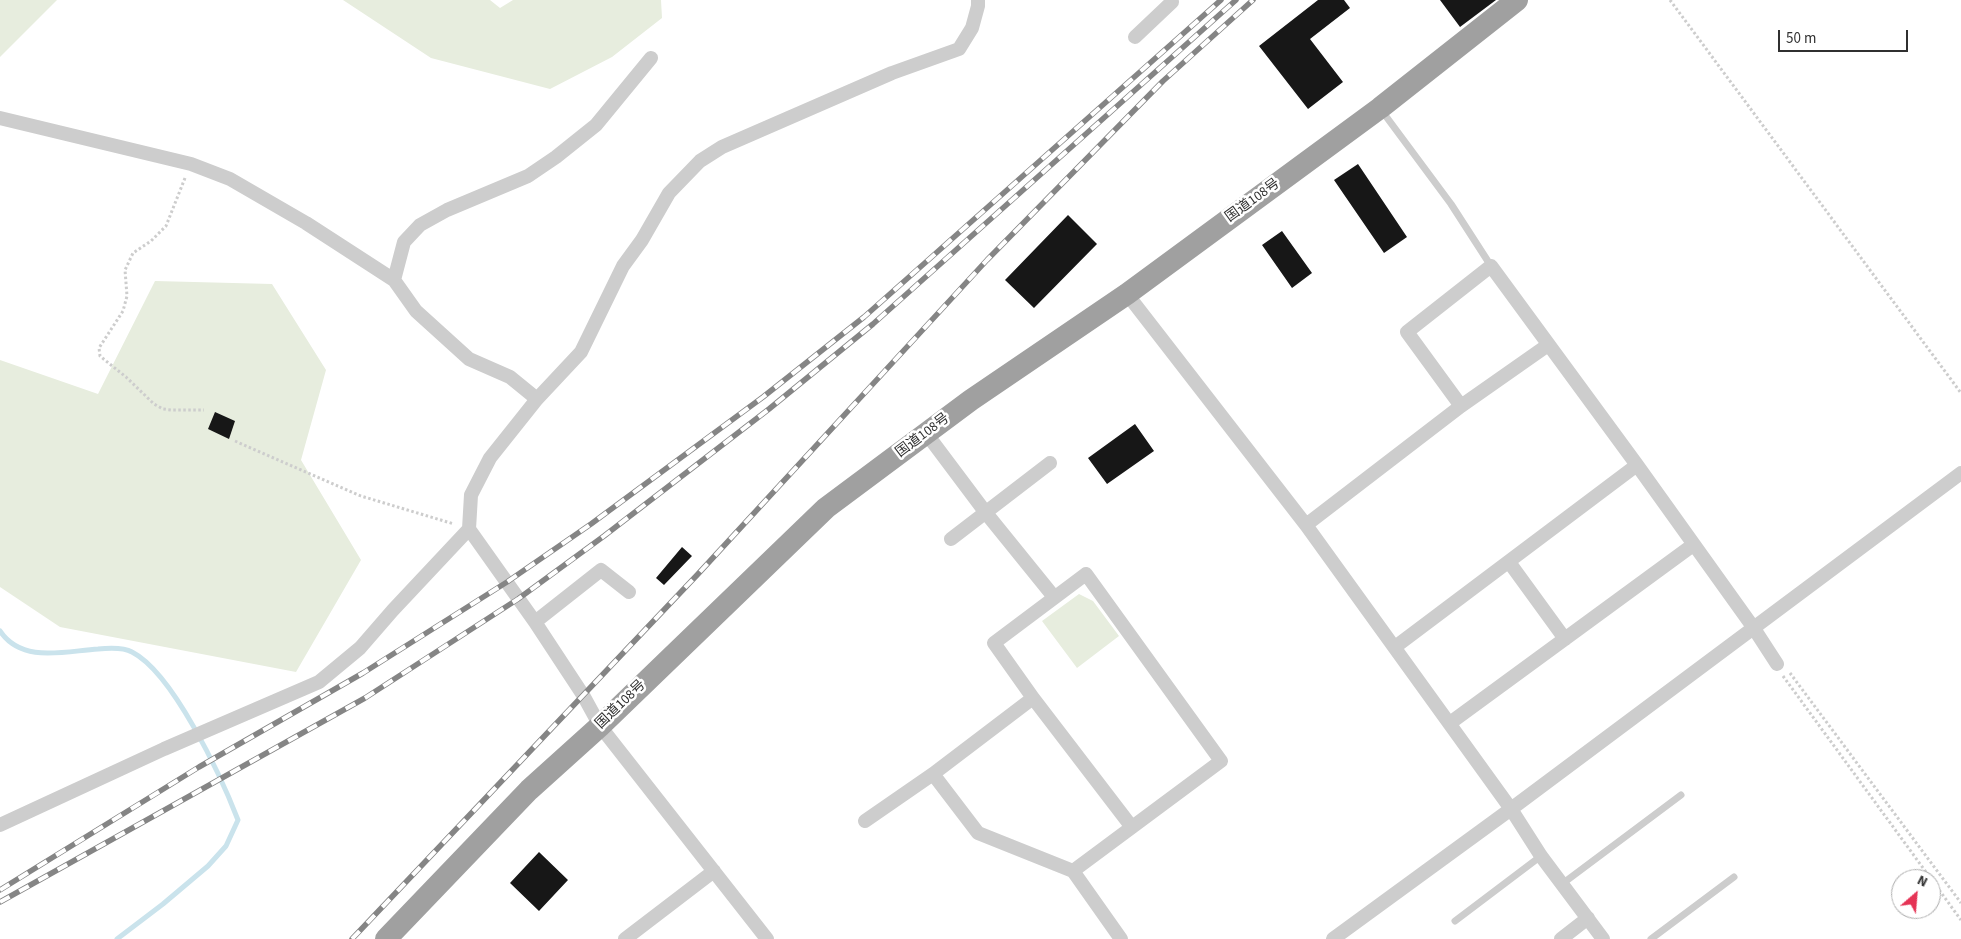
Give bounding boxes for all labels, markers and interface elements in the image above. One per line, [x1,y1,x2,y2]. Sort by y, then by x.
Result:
scale bar [1781,20,1911,52]
text: 50 m [1786,28,1816,49]
street label: 国道108号 [1223,176,1283,226]
street label: 国道108号 [893,410,953,462]
street label: 国道108号 [593,677,649,733]
north arrow [1891,869,1941,919]
text: N [1914,871,1931,893]

